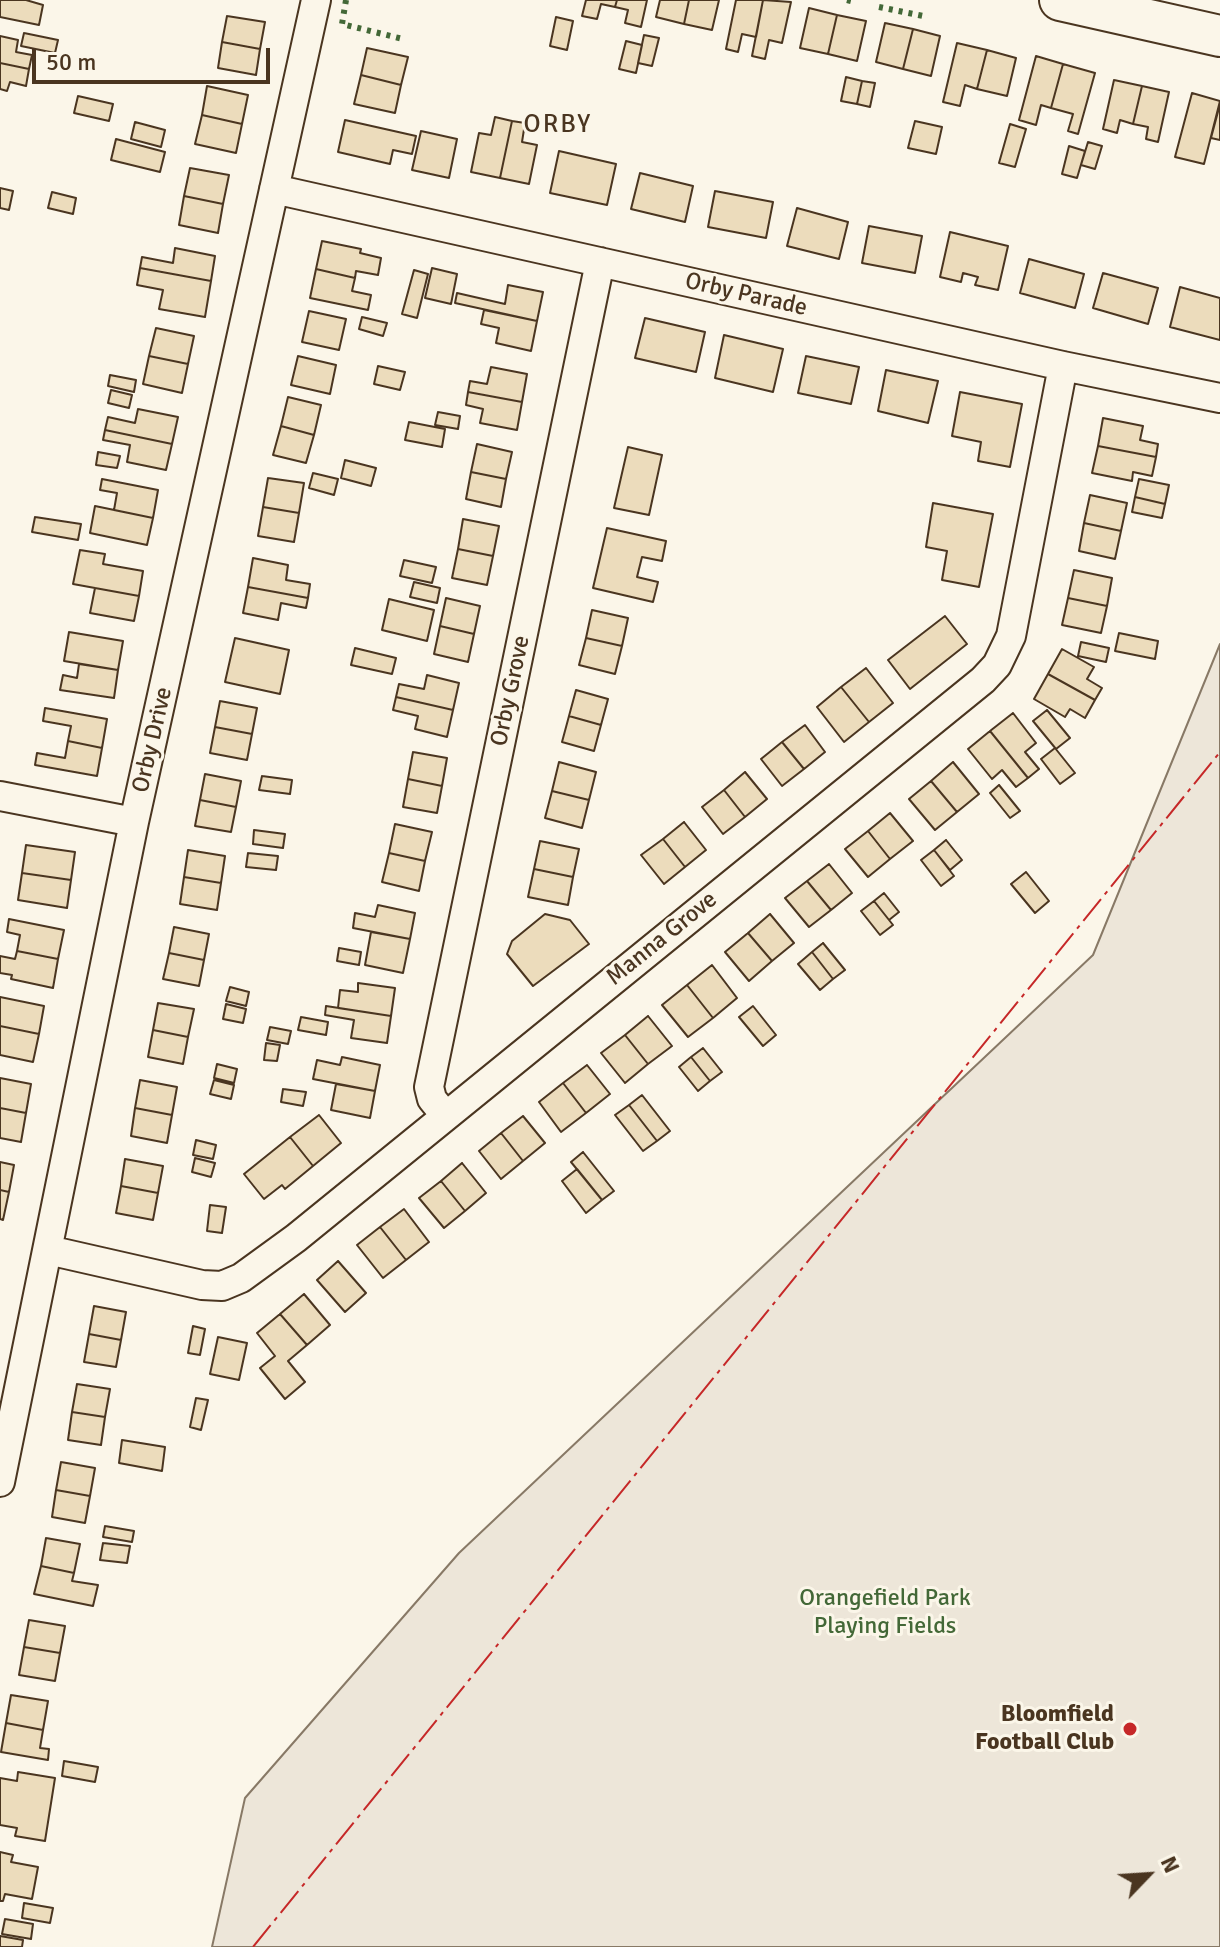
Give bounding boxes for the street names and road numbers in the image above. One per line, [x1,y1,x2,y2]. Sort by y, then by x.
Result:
street label: Orby Parade [682,267,810,323]
street label: Orby Grove [485,633,537,749]
street label: Orby Drive [127,684,179,796]
street label: Manna Grove [601,886,723,992]

